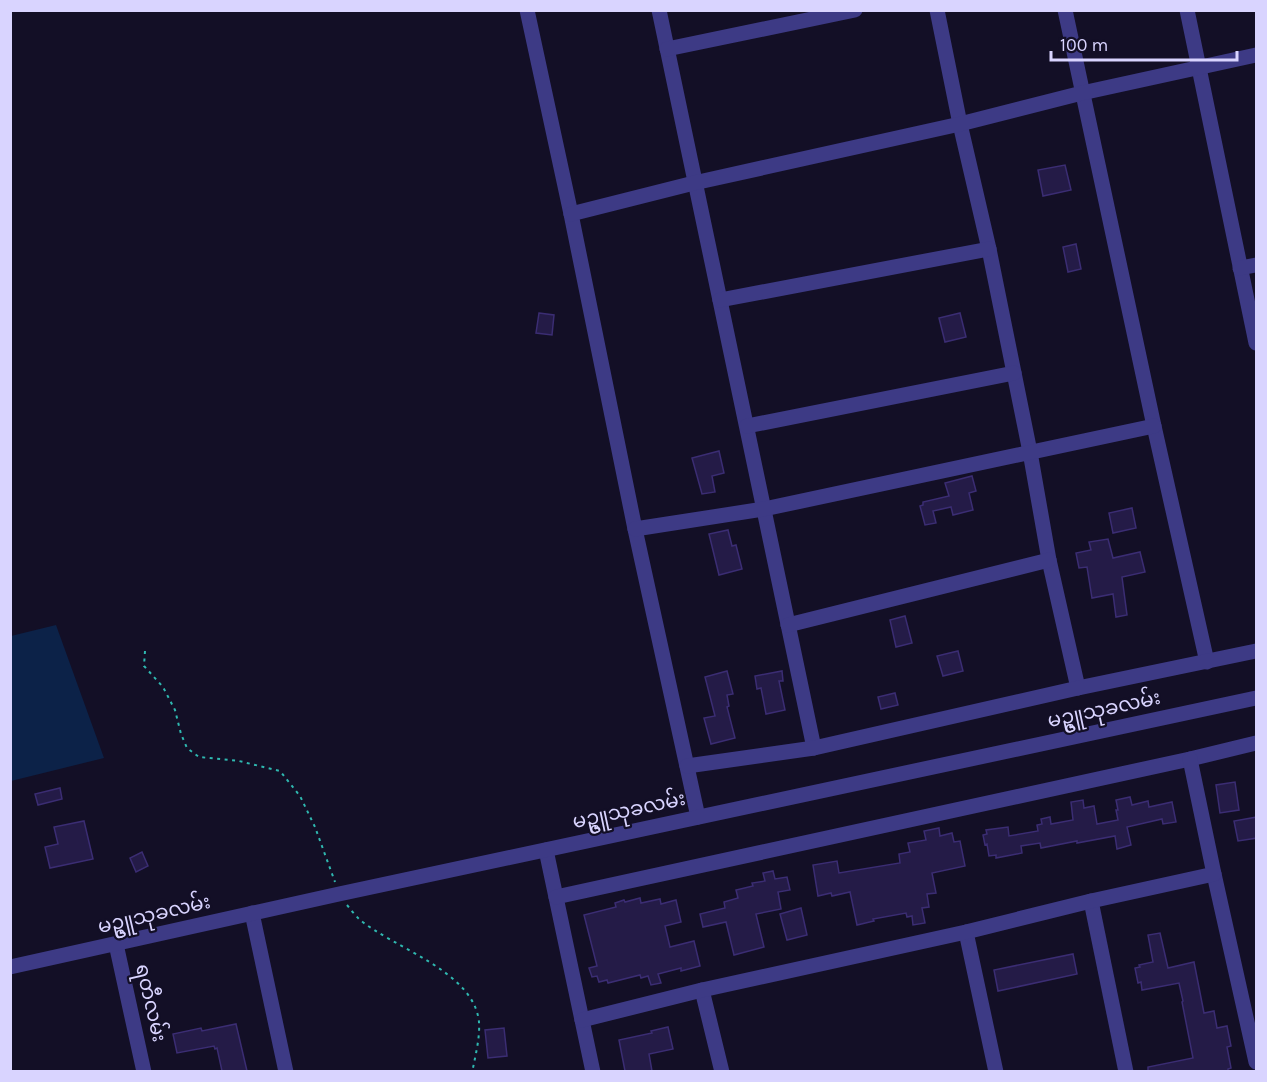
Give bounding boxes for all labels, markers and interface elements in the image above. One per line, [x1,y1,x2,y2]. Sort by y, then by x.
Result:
scale bar [1051,24,1237,62]
text: 100 m [1060,34,1108,56]
street label: မဥ္ဇူသုခလမ်း [1045,683,1164,737]
street label: မဥ္ဇူသုခလမ်း [570,784,689,838]
street label: မဥ္ဇူသုခလမ်း [95,887,214,943]
street label: ရတီလမ်း [127,961,174,1045]

